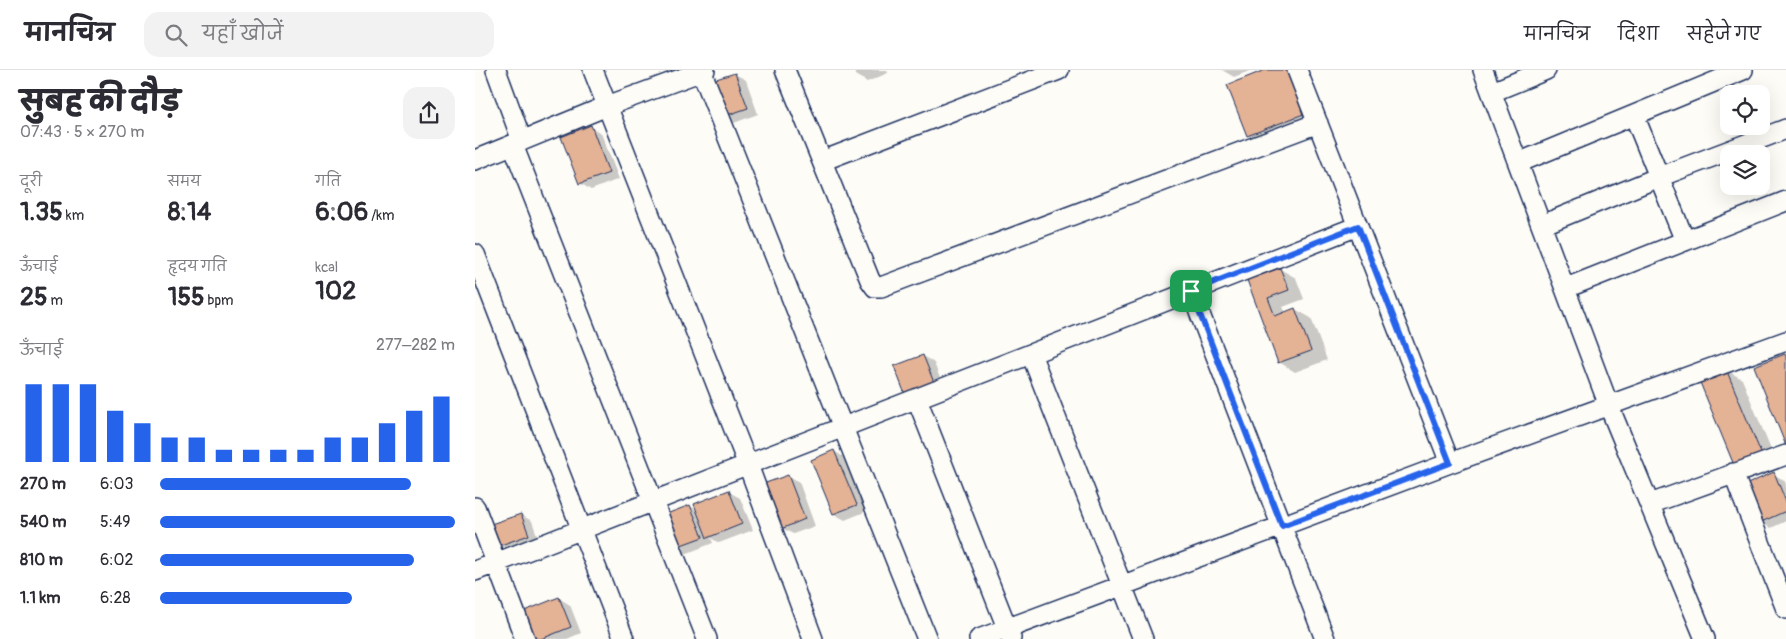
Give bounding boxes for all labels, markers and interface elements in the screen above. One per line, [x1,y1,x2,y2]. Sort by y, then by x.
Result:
search box [144,12,494,57]
text: मानचित्र [25,19,114,48]
icon: search [162,21,190,49]
text: यहाँ खोजें [202,22,283,46]
text: मानचित्र [1524,23,1590,46]
text: दिशा [1618,23,1659,46]
text: सहेजे गए [1687,23,1761,46]
text: सुबह की दौड़ [20,85,180,120]
map controls [1720,85,1770,195]
button: locate [1720,85,1770,135]
button: share [403,87,455,139]
text: 07:43 · 5 × 270 m [20,122,144,142]
button: layers [1720,145,1770,195]
text: दूरी [20,173,42,190]
text: समय [168,173,201,190]
text: गति [315,173,341,190]
text: 1.35 [20,197,63,228]
text: 8:14 [168,197,211,228]
text: 6:06 [315,197,368,228]
text: km [63,207,84,224]
text: /km [368,207,395,224]
text: ऊँचाई [20,258,58,275]
text: हृदय गति [168,258,227,275]
text: kcal [315,259,338,276]
pin [1170,270,1212,312]
text: 102 [315,276,356,307]
icon: arrive [1177,277,1205,305]
text: 25 [20,282,48,313]
text: 155 [168,282,205,313]
text: m [48,292,63,309]
text: bpm [205,292,234,309]
text: 277–282 m [376,335,455,355]
text: ऊँचाई [20,340,63,360]
text: 270 m [20,474,66,494]
text: 6:03 [100,474,133,494]
text: 540 m [20,512,67,532]
text: 5:49 [100,512,130,532]
text: 810 m [20,550,63,570]
text: 6:02 [100,550,133,570]
text: 1.1 km [20,588,60,608]
text: 6:28 [100,588,131,608]

